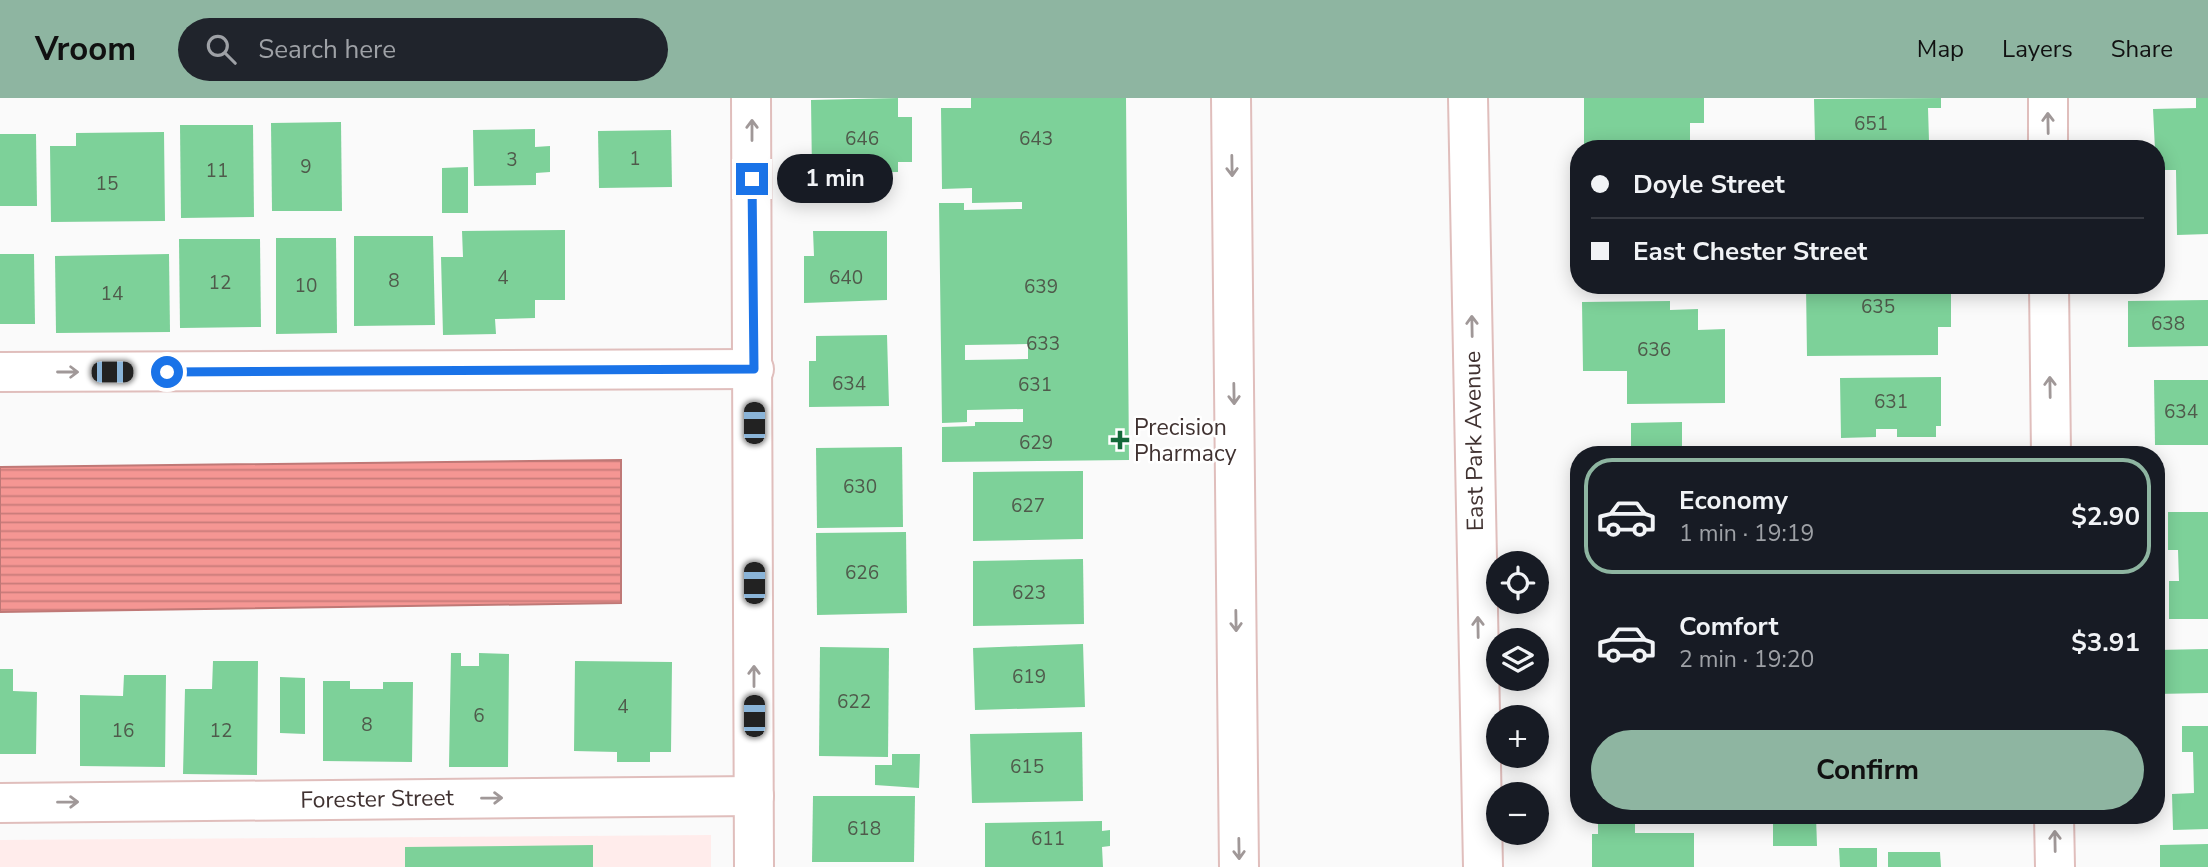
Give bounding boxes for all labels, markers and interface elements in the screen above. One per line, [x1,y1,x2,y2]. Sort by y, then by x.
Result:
search box [178,18,668,81]
text: Vroom [35,27,136,72]
icon: search [202,30,240,68]
text: Search here [258,32,396,67]
text: Map [1917,33,1964,65]
text: Layers [2002,33,2073,65]
text: Share [2111,33,2173,65]
house number: 651 [1854,111,1888,137]
one-way arrow [2041,112,2055,135]
one-way arrow [745,119,759,142]
house number: 646 [845,126,879,152]
house number: 643 [1019,126,1053,152]
house number: 1 [629,146,641,172]
house number: 3 [506,147,518,173]
house number: 9 [300,154,312,180]
callout: 1 min [776,154,892,204]
one-way arrow [1225,154,1239,177]
house number: 11 [206,158,228,184]
route end [736,163,768,195]
text: 1 min [805,163,865,194]
text: Doyle Street [1633,167,1785,202]
house number: 15 [96,171,118,197]
text: East Chester Street [1633,234,1867,269]
house number: 4 [497,265,509,291]
house number: 640 [829,265,863,291]
house number: 8 [388,268,400,294]
house number: 12 [209,270,231,296]
house number: 10 [295,273,317,299]
house number: 639 [1024,274,1058,300]
house number: 14 [101,281,123,307]
house number: 635 [1861,294,1895,320]
house number: 638 [2151,311,2185,337]
one-way arrow [1465,315,1478,338]
house number: 633 [1026,331,1060,357]
house number: 636 [1637,337,1671,363]
street label: East Park Avenue [1457,351,1491,531]
route start [151,356,183,388]
car [92,362,134,383]
one-way arrow [56,365,79,379]
house number: 634 [832,371,866,397]
house number: 631 [1018,372,1052,398]
one-way arrow [2044,376,2057,399]
one-way arrow [1227,382,1241,405]
house number: 631 [1874,389,1908,415]
house number: 634 [2164,399,2198,425]
car [744,402,765,444]
place label: Precision Pharmacy [1134,412,1237,469]
house number: 629 [1019,430,1053,456]
marker: Precision Pharmacy [1112,432,1128,448]
house number: 630 [843,474,877,500]
text: Economy [1679,483,1788,518]
icon: car [1595,485,1658,548]
house number: 627 [1011,493,1045,519]
text: $2.90 [2071,499,2140,534]
text: 1 min · 19:19 [1679,518,1814,549]
map controls [1486,551,1549,845]
button: locate [1486,551,1549,614]
house number: 626 [845,560,879,586]
car [744,562,765,604]
house number: 623 [1012,580,1046,606]
one-way arrow [1230,609,1243,632]
text: Comfort [1679,609,1779,644]
icon: car [1595,611,1658,674]
one-way arrow [1471,616,1485,639]
text: $3.91 [2071,625,2140,660]
button: layers [1486,628,1549,691]
text: 2 min · 19:20 [1679,644,1814,675]
house number: 619 [1012,664,1046,690]
one-way arrow [747,665,761,688]
house number: 622 [837,689,871,715]
house number: 4 [617,694,629,720]
car [744,695,765,737]
house number: 6 [473,703,485,729]
button: + [1486,705,1549,768]
house number: 8 [361,712,373,738]
house number: 16 [112,718,134,744]
house number: 12 [210,718,232,744]
button: Confirm [1591,730,2144,810]
house number: 615 [1010,754,1044,780]
street label: Forester Street [300,782,455,816]
button: − [1486,782,1549,845]
one-way arrow [480,791,503,805]
one-way arrow [56,795,79,809]
house number: 618 [847,816,881,842]
house number: 611 [1031,826,1065,852]
one-way arrow [2048,830,2061,853]
one-way arrow [1232,837,1246,860]

